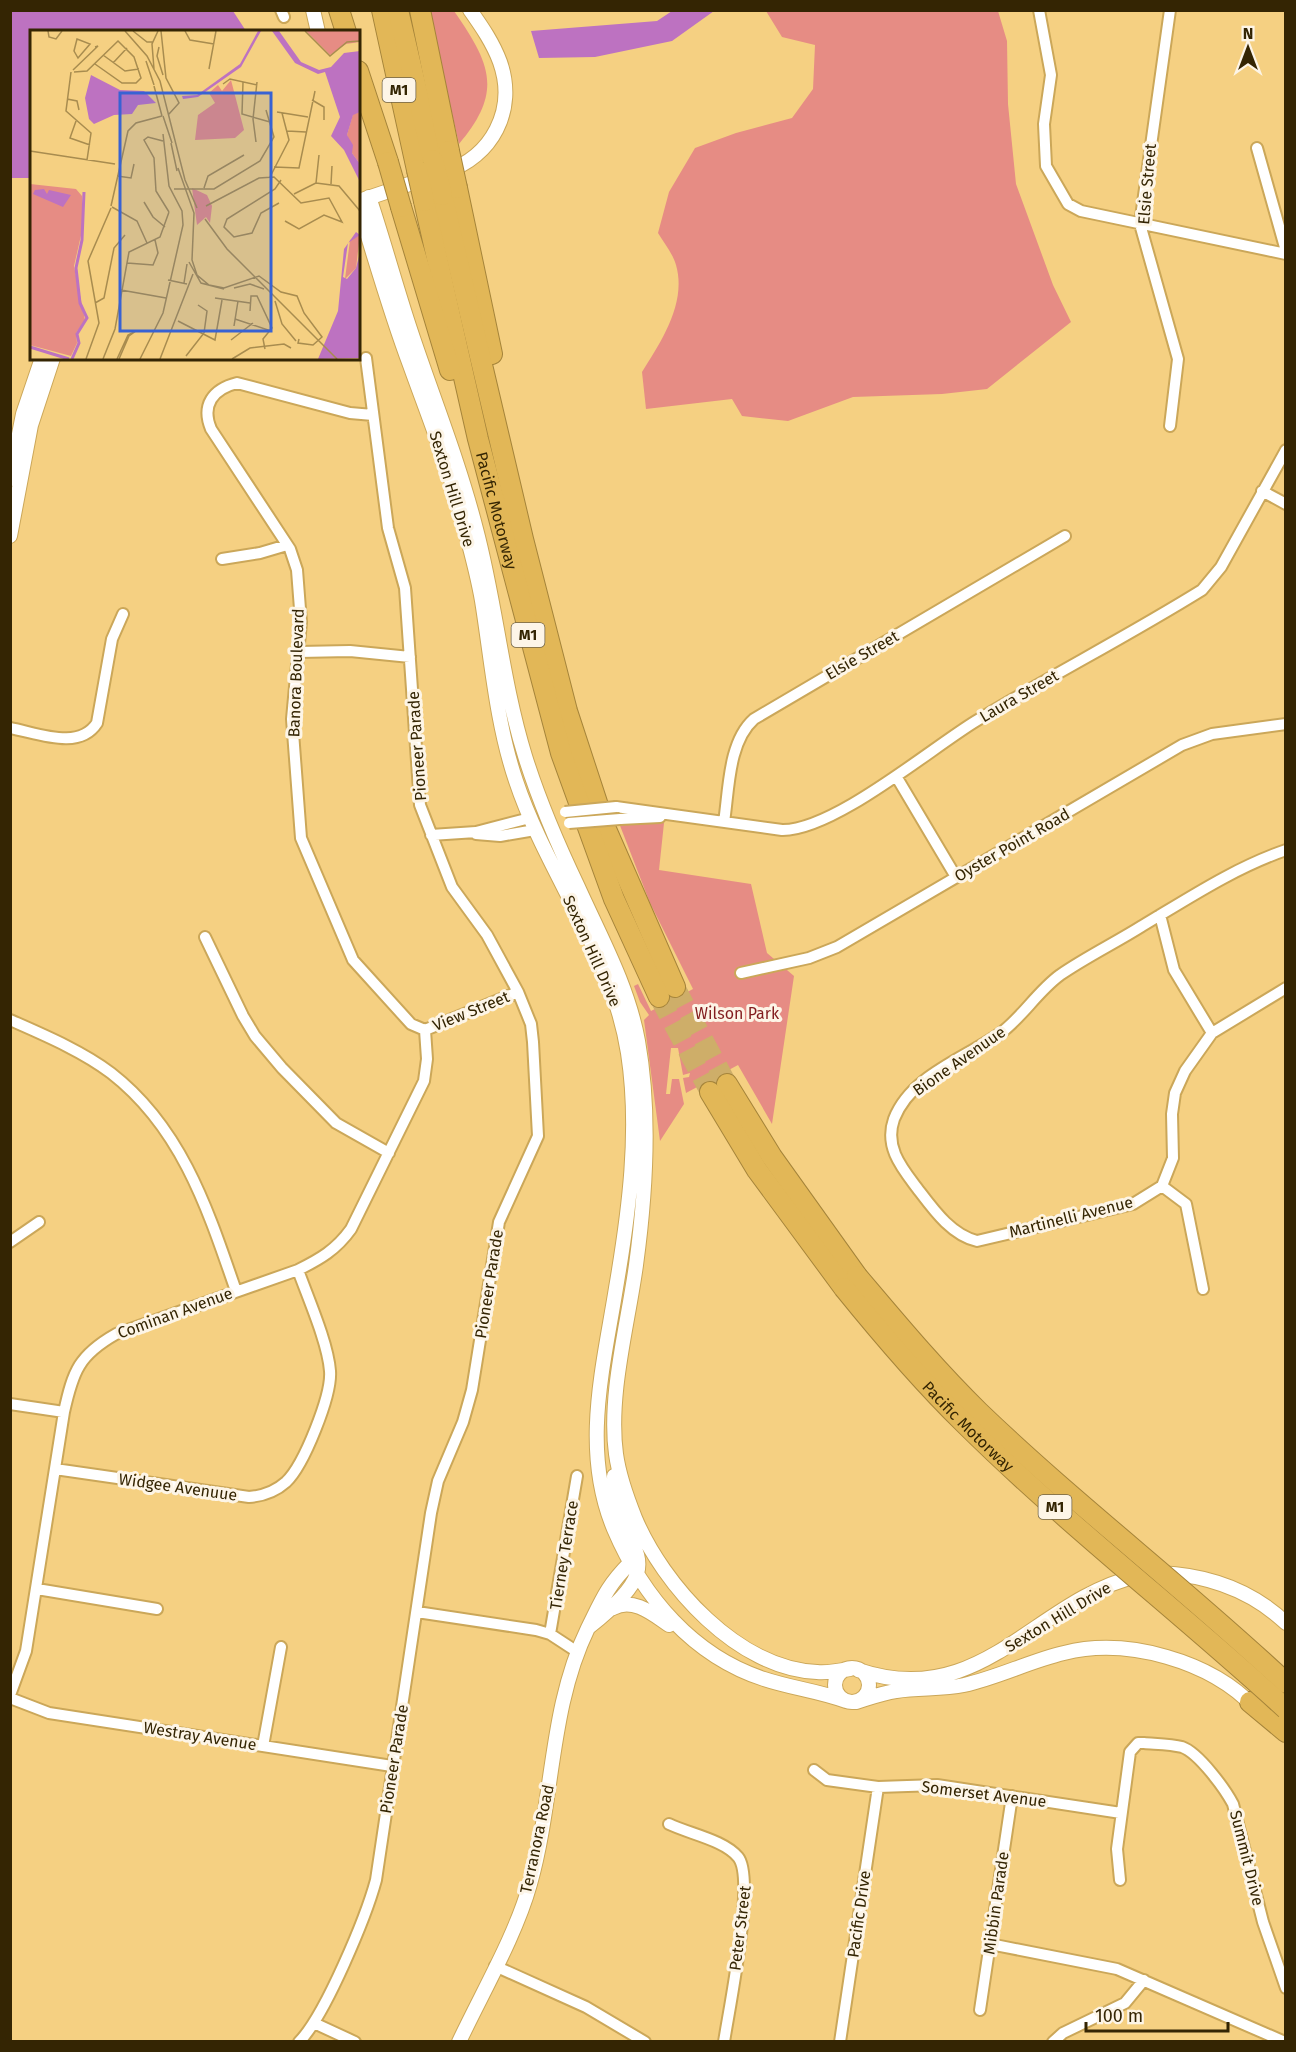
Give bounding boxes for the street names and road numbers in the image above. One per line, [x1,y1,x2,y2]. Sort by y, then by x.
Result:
road number: M1 [382,78,416,102]
street label: Elsie Street [1134,142,1160,225]
street label: Sexton Hill Drive [425,429,479,549]
street label: Pacific Motorway [472,450,522,572]
street label: Banora Boulevard [284,608,308,738]
road number: M1 [512,623,544,647]
street label: Elsie Street [822,626,902,684]
street label: Laura Street [976,666,1062,726]
street label: Pioneer Parade [404,690,430,802]
street label: Oyster Point Road [951,804,1073,886]
street label: Sexton Hill Drive [559,892,625,1010]
street label: View Street [430,987,512,1035]
street label: Bione Avenuue [909,1022,1009,1100]
street label: Martinelli Avenue [1007,1192,1135,1242]
street label: Pioneer Parade [471,1228,507,1340]
street label: Cominan Avenue [115,1283,235,1343]
street label: Pacific Motorway [919,1377,1018,1476]
street label: Widgee Avenuue [118,1469,238,1505]
road number: M1 [1038,1495,1072,1519]
street label: Tierney Terrace [546,1499,582,1611]
street label: Sexton Hill Drive [1002,1578,1114,1656]
street label: Pioneer Parade [376,1703,412,1815]
street label: Westray Avenue [142,1718,258,1754]
street label: Somerset Avenue [920,1777,1048,1811]
street label: Terranora Road [516,1783,558,1895]
street label: Summit Drive [1226,1808,1268,1908]
street label: Mibbin Parade [979,1850,1013,1956]
street label: Pacific Drive [843,1869,875,1959]
street label: Peter Street [725,1884,755,1972]

